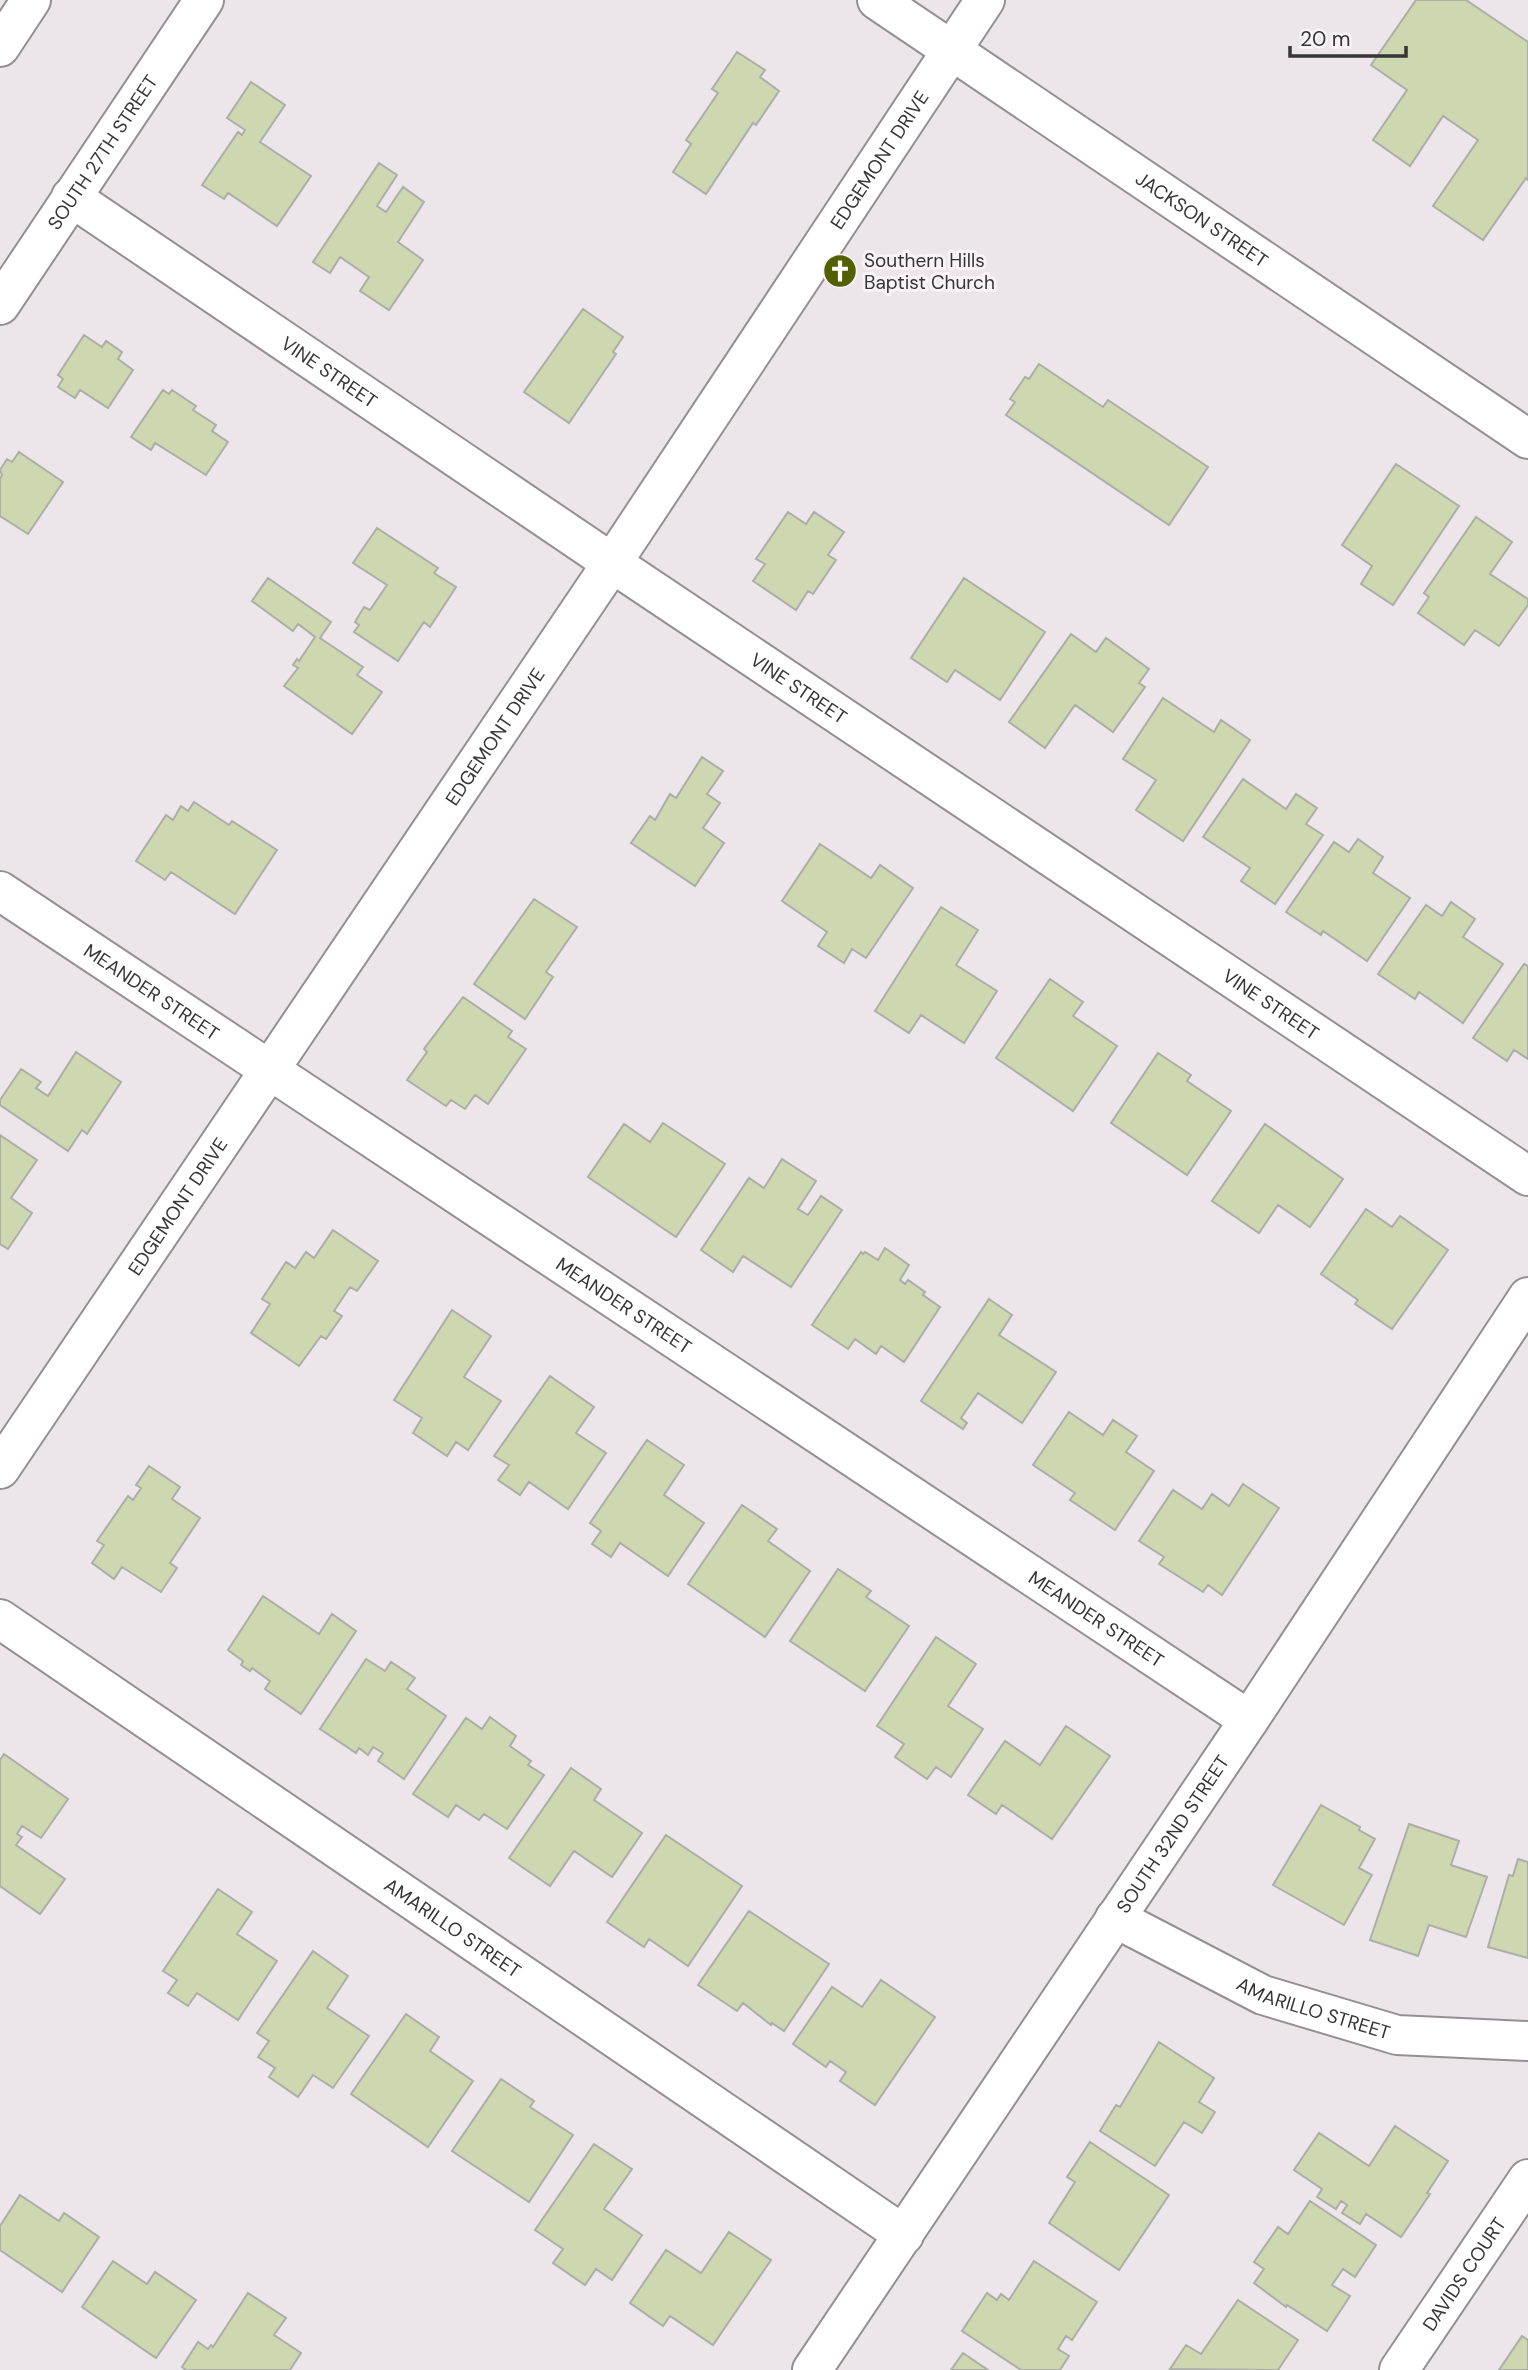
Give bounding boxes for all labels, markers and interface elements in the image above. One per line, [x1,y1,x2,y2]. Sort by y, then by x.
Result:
scale bar [1290,14,1406,58]
text: 20 m [1300,25,1351,53]
street label: SOUTH 27TH STREET [42,70,163,234]
street label: EDGEMONT DRIVE [824,86,934,234]
street label: JACKSON STREET [1131,166,1273,273]
place label: Southern Hills Baptist Church [864,248,995,295]
church icon: Southern Hills Baptist Church [821,252,859,290]
street label: VINE STREET [276,330,383,413]
street label: VINE STREET [746,647,852,729]
street label: EDGEMONT DRIVE [439,663,550,810]
street label: MEANDER STREET [79,938,224,1046]
street label: VINE STREET [1218,963,1324,1045]
street label: EDGEMONT DRIVE [122,1133,233,1280]
street label: MEANDER STREET [552,1251,697,1359]
street label: MEANDER STREET [1024,1565,1169,1673]
street label: SOUTH 32ND STREET [1110,1750,1235,1918]
street label: AMARILLO STREET [380,1872,526,1983]
street label: AMARILLO STREET [1232,1971,1394,2045]
street label: DAVIDS COURT [1417,2212,1511,2336]

